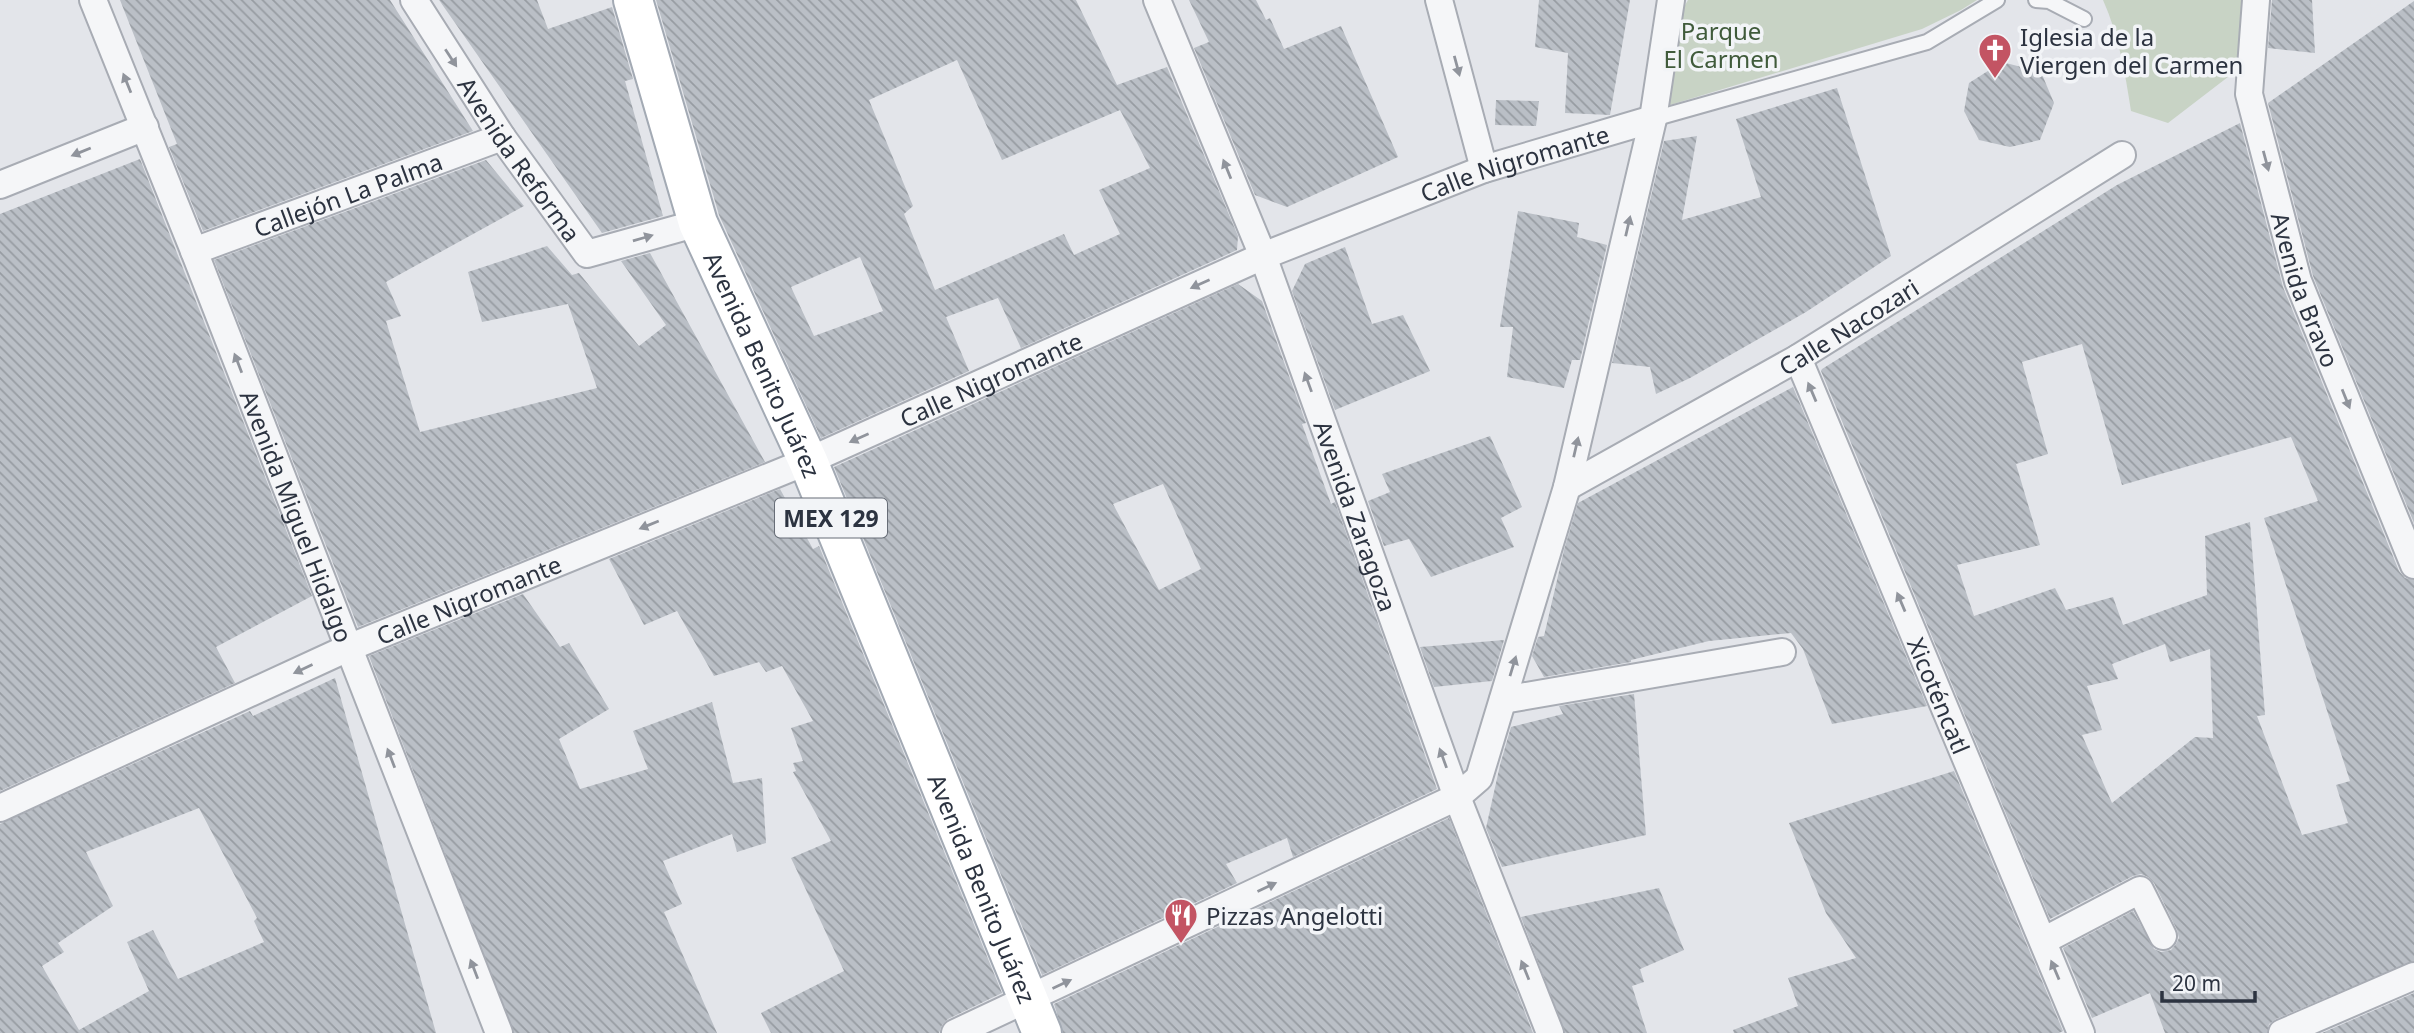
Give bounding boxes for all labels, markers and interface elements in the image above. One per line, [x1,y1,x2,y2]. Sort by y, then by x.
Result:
park label: Parque El Carmen [1663,14,1779,75]
place label: Iglesia de la Viergen del Carmen [2020,20,2243,81]
church icon: Iglesia de la Viergen del Carmen [1976,31,2014,80]
one-way arrow [444,48,457,67]
one-way arrow [1452,55,1463,77]
street label: Avenida Reforma [451,70,589,248]
one-way arrow [121,73,133,93]
street label: Calle Nigromante [1415,116,1613,209]
street label: Callejón La Palma [249,144,447,244]
one-way arrow [71,147,92,158]
one-way arrow [2262,150,2272,171]
one-way arrow [1221,159,1232,180]
street label: Avenida Bravo [2264,209,2348,372]
one-way arrow [1623,215,1634,237]
one-way arrow [632,232,654,243]
street label: Avenida Benito Juárez [697,246,829,482]
street label: Calle Nacozari [1772,270,1925,382]
one-way arrow [1190,278,1210,290]
street label: Calle Nigromante [894,323,1087,434]
one-way arrow [232,352,243,373]
one-way arrow [1302,371,1313,392]
one-way arrow [1807,382,1818,403]
street label: Avenida Miguel Hidalgo [233,385,361,647]
one-way arrow [2340,389,2352,409]
street label: Avenida Zaragoza [1307,416,1406,616]
one-way arrow [848,433,869,444]
one-way arrow [1571,436,1582,458]
road number: MEX 129 [775,498,887,538]
one-way arrow [638,520,659,531]
street label: Calle Nigromante [371,547,566,651]
one-way arrow [1895,591,1906,612]
street label: Xicoténcatl [1900,632,1979,759]
one-way arrow [1508,655,1519,676]
one-way arrow [293,663,313,674]
one-way arrow [386,747,397,768]
one-way arrow [1437,747,1448,768]
street label: Avenida Benito Juárez [921,768,1044,1008]
one-way arrow [1257,881,1278,892]
restaurant icon: Pizzas Angelotti [1162,896,1200,945]
place label: Pizzas Angelotti [1206,899,1383,932]
one-way arrow [468,959,479,980]
one-way arrow [1519,959,1530,980]
one-way arrow [2049,960,2061,980]
scale bar [2162,960,2255,1004]
text: 20 m [2172,969,2221,997]
one-way arrow [1052,978,1072,990]

